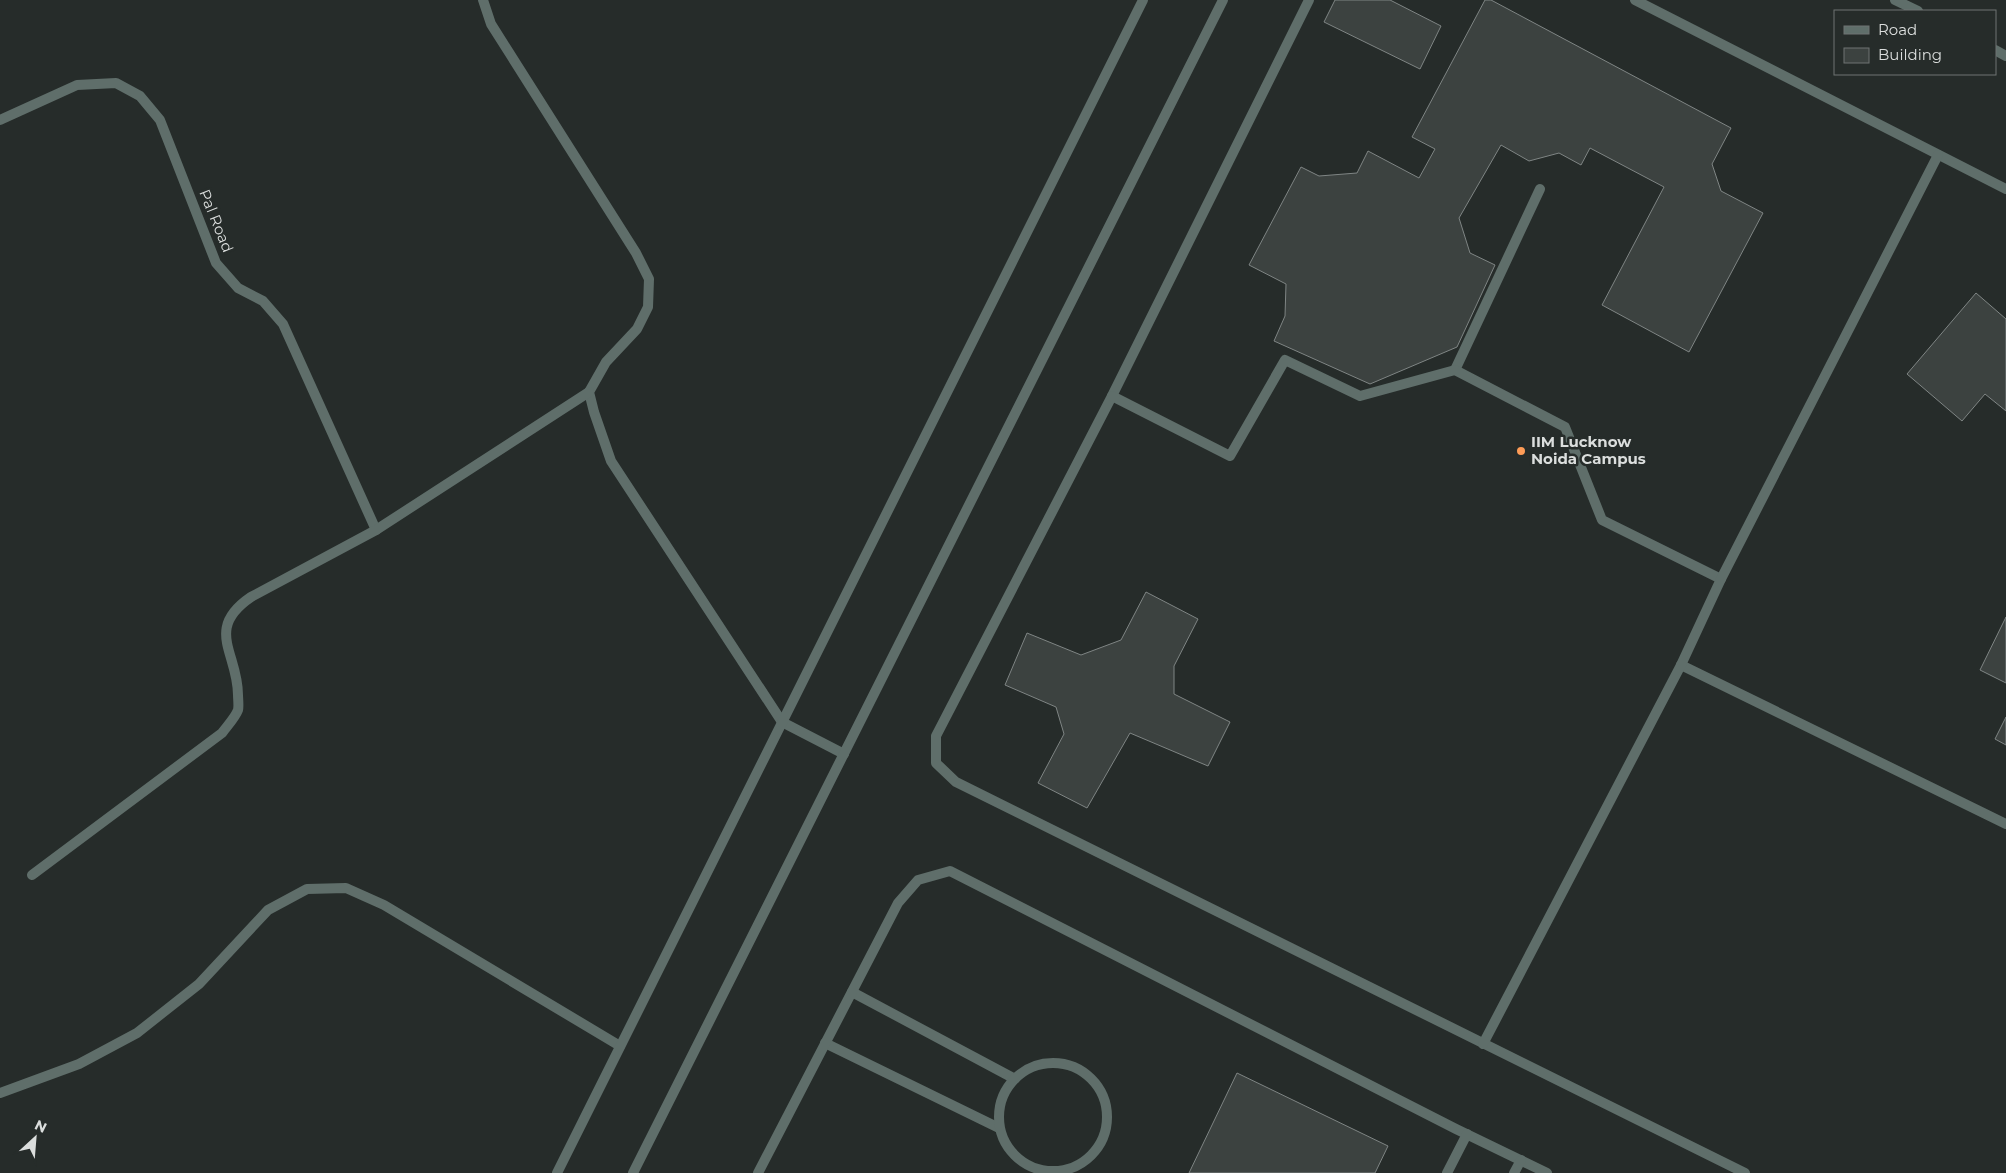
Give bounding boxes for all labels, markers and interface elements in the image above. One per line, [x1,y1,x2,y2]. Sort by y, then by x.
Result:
legend [1834,10,1996,75]
text: Road [1878,20,1917,39]
text: Building [1878,45,1942,64]
street label: Pal Road [195,186,238,255]
place label: IIM Lucknow Noida Campus [1531,432,1646,468]
marker: IIM Lucknow Noida Campus [1515,445,1527,457]
north arrow [10,1113,60,1163]
text: N [32,1116,50,1137]

